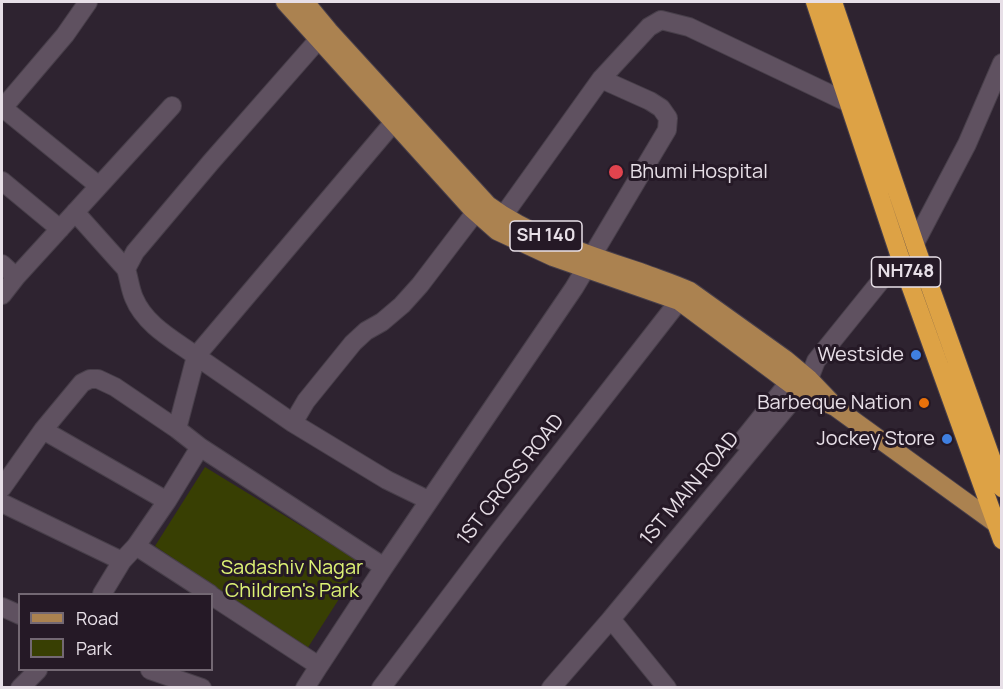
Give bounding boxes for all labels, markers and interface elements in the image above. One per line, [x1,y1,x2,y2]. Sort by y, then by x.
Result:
place label: Bhumi Hospital [630,160,768,184]
marker: Bhumi Hospital [607,163,625,181]
road number: SH 140 [510,221,582,251]
road number: NH748 [872,257,940,287]
place label: Westside [818,343,904,367]
marker: Westside [909,348,923,362]
place label: Barbeque Nation [757,391,912,415]
marker: Barbeque Nation [917,396,931,410]
street label: 1ST CROSS ROAD [453,410,569,550]
street label: 1ST MAIN ROAD [636,427,744,551]
place label: Jockey Store [817,427,935,451]
marker: Jockey Store [940,432,954,446]
park label: Sadashiv Nagar Children's Park [221,556,363,603]
legend [18,593,213,671]
text: Road [76,606,119,630]
text: Park [76,636,112,660]

